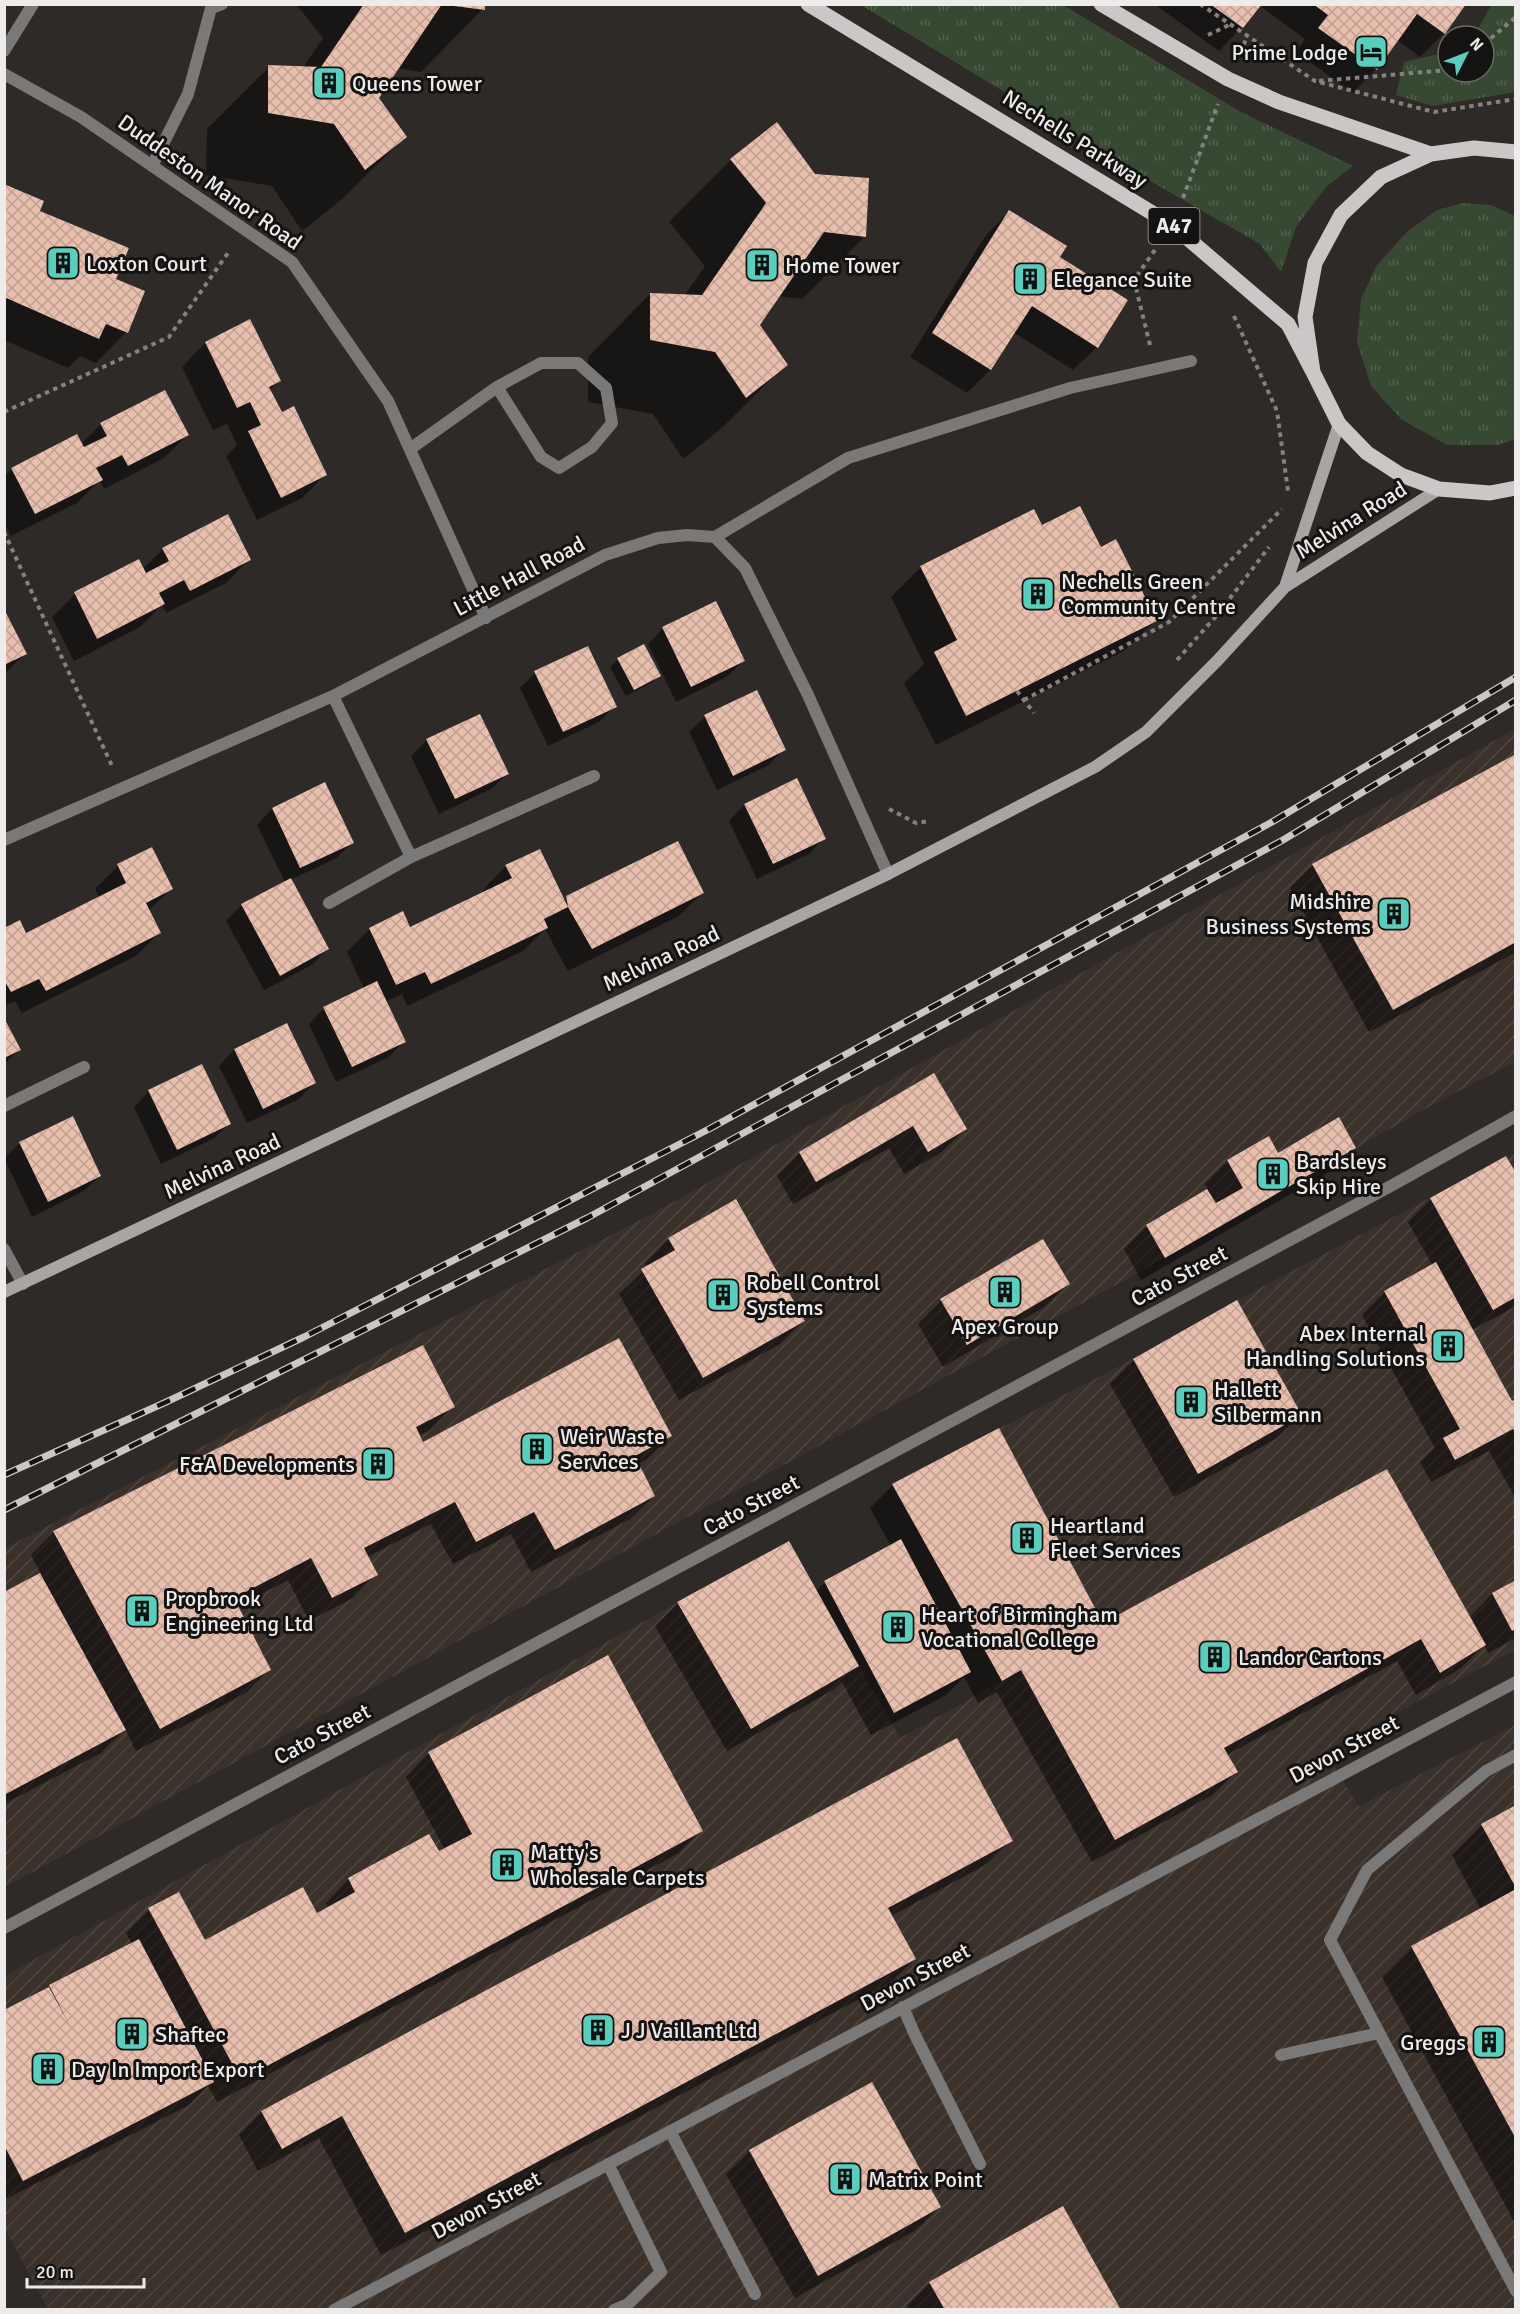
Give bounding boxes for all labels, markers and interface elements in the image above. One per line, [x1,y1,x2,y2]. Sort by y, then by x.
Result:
north arrow [1436,24,1496,84]
hotel icon: Prime Lodge [1353,34,1389,70]
text: N [1465,34,1488,55]
place label: Prime Lodge [1231,39,1348,66]
building icon: Queens Tower [311,65,347,101]
place label: Queens Tower [352,70,482,97]
street label: Nechells Parkway [998,84,1153,195]
street label: Duddeston Manor Road [113,108,307,256]
road number: A47 [1148,208,1200,244]
building icon: Loxton Court [45,245,81,281]
building icon: Home Tower [744,247,780,283]
place label: Loxton Court [86,250,207,277]
place label: Home Tower [785,252,900,279]
building icon: Elegance Suite [1012,261,1048,297]
place label: Elegance Suite [1053,266,1192,293]
street label: Melvina Road [1291,475,1411,565]
street label: Little Hall Road [449,530,589,622]
place label: Nechells Green Community Centre [1061,568,1236,620]
building icon: Nechells Green Community Centre [1020,576,1056,612]
place label: Midshire Business Systems [1206,888,1371,940]
building icon: Midshire Business Systems [1376,896,1412,932]
street label: Melvina Road [598,919,724,997]
street label: Melvina Road [159,1127,285,1205]
place label: Bardsleys Skip Hire [1296,1148,1387,1200]
building icon: Bardsleys Skip Hire [1255,1156,1291,1192]
street label: Cato Street [1126,1239,1232,1313]
place label: Robell Control Systems [746,1269,880,1321]
building icon: Apex Group [987,1274,1023,1310]
building icon: Robell Control Systems [705,1277,741,1313]
place label: Apex Group [951,1313,1059,1340]
place label: Abex Internal Handling Solutions [1246,1320,1425,1372]
building icon: Abex Internal Handling Solutions [1430,1328,1466,1364]
place label: Hallett Silbermann [1214,1376,1322,1428]
building icon: Hallett Silbermann [1173,1384,1209,1420]
place label: Weir Waste Services [560,1423,665,1475]
building icon: Weir Waste Services [519,1431,555,1467]
building icon: F&A Developments [360,1446,396,1482]
place label: F&A Developments [179,1451,355,1478]
street label: Cato Street [698,1468,804,1542]
place label: Heartland Fleet Services [1050,1512,1181,1564]
building icon: Heartland Fleet Services [1009,1520,1045,1556]
place label: Propbrook Engineering Ltd [165,1585,314,1637]
building icon: Propbrook Engineering Ltd [124,1593,160,1629]
place label: Heart of Birmingham Vocational College [921,1601,1118,1653]
building icon: Heart of Birmingham Vocational College [880,1609,916,1645]
building icon: Landor Cartons [1197,1639,1233,1675]
place label: Landor Cartons [1238,1644,1382,1671]
street label: Cato Street [269,1697,375,1771]
street label: Devon Street [1285,1709,1404,1789]
place label: Matty's Wholesale Carpets [530,1839,705,1891]
building icon: Matty's Wholesale Carpets [489,1847,525,1883]
street label: Devon Street [856,1937,975,2017]
building icon: J J Vaillant Ltd [580,2012,616,2048]
building icon: Shaftec [114,2016,150,2052]
place label: J J Vaillant Ltd [621,2017,758,2044]
place label: Shaftec [155,2021,226,2048]
building icon: Greggs [1471,2024,1507,2060]
place label: Greggs [1400,2029,1466,2056]
building icon: Day In Import Export [30,2051,66,2087]
place label: Day In Import Export [71,2056,265,2083]
building icon: Matrix Point [827,2161,863,2197]
street label: Devon Street [427,2165,546,2245]
place label: Matrix Point [868,2166,983,2193]
scale bar [27,2251,144,2289]
text: 20 m [36,2261,74,2283]

